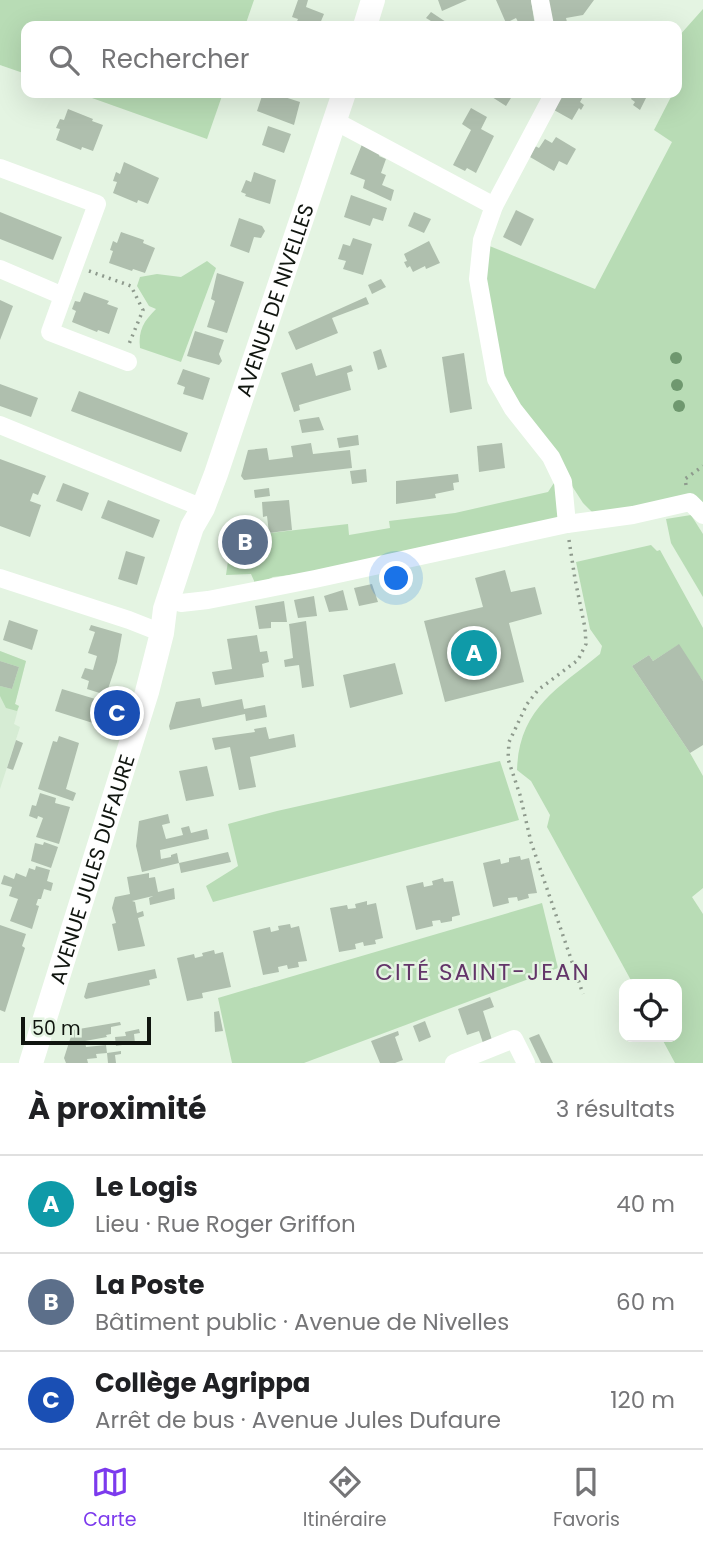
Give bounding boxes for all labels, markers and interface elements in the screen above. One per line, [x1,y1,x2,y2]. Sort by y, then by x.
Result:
search box [21,21,682,98]
icon: search [45,41,83,79]
text: Rechercher [101,41,249,77]
street label: AVENUE DE NIVELLES [229,200,320,400]
pin: B [222,516,268,568]
your location [379,561,413,595]
pin: A [451,627,497,679]
pin: C [94,687,140,739]
street label: AVENUE JULES DUFAURE [42,751,141,988]
district label: CITÉ SAINT-JEAN [375,956,591,988]
map controls [619,979,682,1042]
button: locate [619,979,682,1042]
scale bar [21,1014,150,1046]
text: 50 m [32,1015,81,1042]
text: À proximité [28,1087,207,1130]
text: 3 résultats [556,1093,675,1125]
text: Le Logis [95,1169,198,1205]
text: A [43,1188,59,1220]
text: 40 m [616,1188,675,1220]
text: Lieu · Rue Roger Griffon [95,1208,356,1240]
text: La Poste [95,1267,204,1303]
text: B [43,1286,59,1318]
text: 60 m [616,1286,675,1318]
text: Bâtiment public · Avenue de Nivelles [95,1306,509,1338]
text: Collège Agrippa [95,1365,311,1401]
text: C [42,1384,60,1416]
text: 120 m [610,1384,675,1416]
text: Arrêt de bus · Avenue Jules Dufaure [95,1404,501,1436]
tab: Carte [83,1463,136,1534]
tab: Itinéraire [303,1463,387,1534]
tab: Favoris [553,1463,620,1534]

